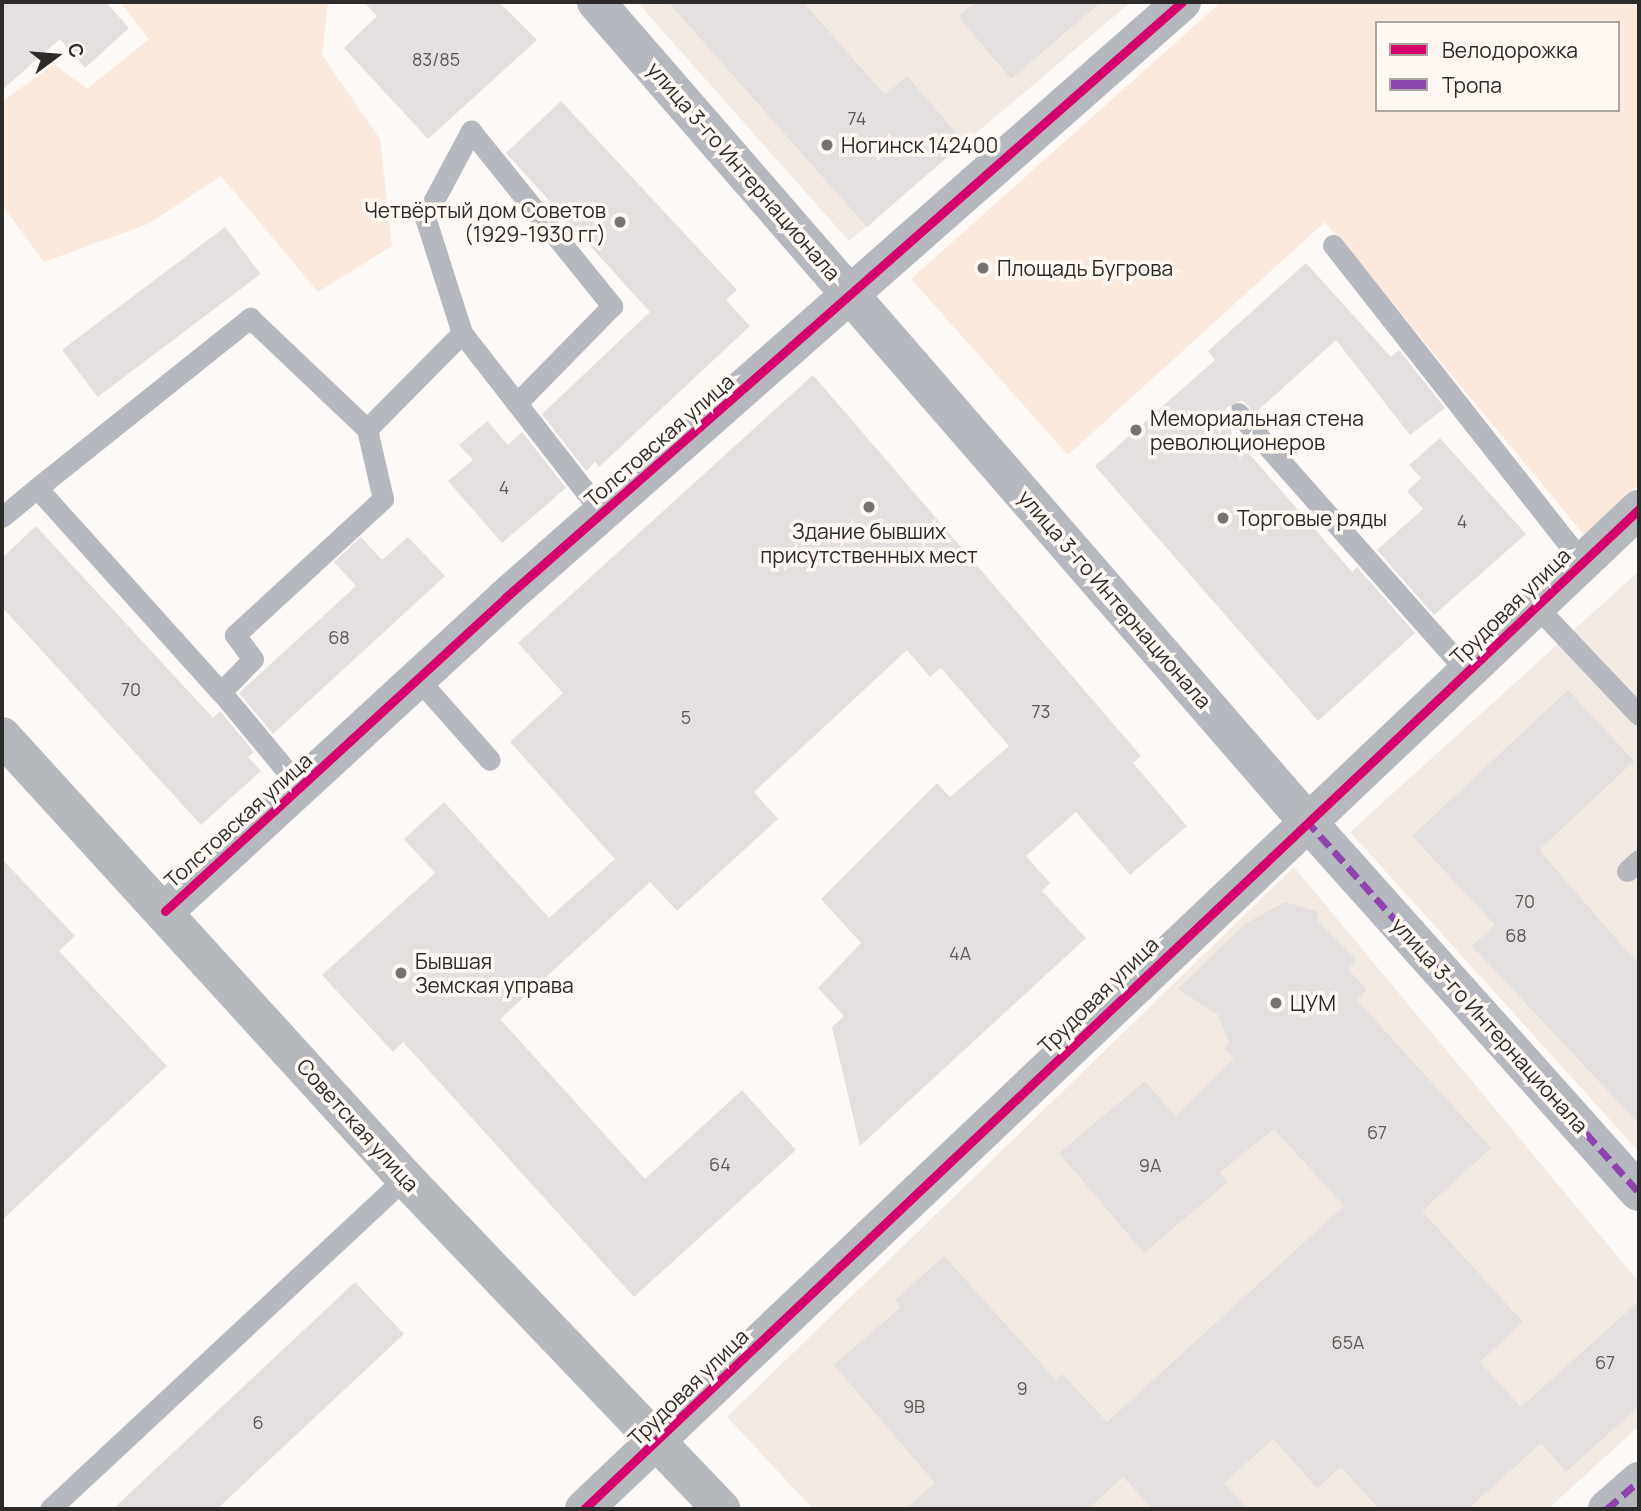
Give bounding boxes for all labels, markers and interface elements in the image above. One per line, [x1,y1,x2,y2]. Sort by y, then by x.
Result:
north arrow [21,21,91,91]
legend [1375,21,1620,112]
text: Велодорожка [1442,36,1578,64]
text: С [62,40,91,61]
house number: 83/85 [412,48,460,70]
street label: улица 3-го Интернационала [642,57,846,285]
text: Тропа [1442,71,1502,99]
house number: 74 [848,107,866,129]
place label: Ногинск 142400 [841,132,998,158]
marker: Ногинск 142400 [819,137,835,153]
place label: Четвёртый дом Советов (1929-1930 гг) [364,197,606,247]
marker: Четвёртый дом Советов (1929-1930 гг) [612,214,628,230]
place label: Площадь Бугрова [997,255,1173,281]
marker: Площадь Бугрова [975,260,991,276]
street label: Толстовская улица [579,368,739,512]
place label: Мемориальная стена революционеров [1150,405,1364,455]
marker: Мемориальная стена революционеров [1128,422,1144,438]
house number: 4 [499,476,509,498]
street label: улица 3-го Интернационала [1013,485,1217,713]
marker: Здание бывших присутственных мест [861,499,877,515]
place label: Торговые ряды [1237,505,1387,531]
marker: Торговые ряды [1215,510,1231,526]
house number: 4 [1457,510,1467,532]
place label: Здание бывших присутственных мест [760,518,978,568]
street label: Трудовая улица [1445,542,1575,670]
house number: 68 [328,626,350,648]
house number: 70 [121,678,141,700]
house number: 73 [1032,700,1050,722]
house number: 5 [681,706,691,728]
street label: Толстовская улица [159,747,317,893]
house number: 70 [1515,890,1535,912]
street label: улица 3-го Интернационала [1386,912,1594,1138]
house number: 68 [1505,924,1527,946]
street label: Трудовая улица [1033,931,1163,1059]
house number: 4А [949,942,971,964]
place label: Бывшая Земская управа [415,948,574,998]
marker: Бывшая Земская управа [393,965,409,981]
place label: ЦУМ [1290,990,1336,1016]
marker: ЦУМ [1268,995,1284,1011]
street label: Советская улица [292,1053,424,1197]
house number: 67 [1367,1121,1387,1143]
house number: 64 [709,1153,731,1175]
house number: 9А [1139,1154,1161,1176]
street label: Трудовая улица [623,1323,753,1451]
house number: 65А [1332,1331,1364,1353]
house number: 67 [1595,1351,1615,1373]
house number: 9 [1016,1377,1028,1399]
house number: 9В [903,1395,925,1417]
house number: 6 [252,1411,264,1433]

